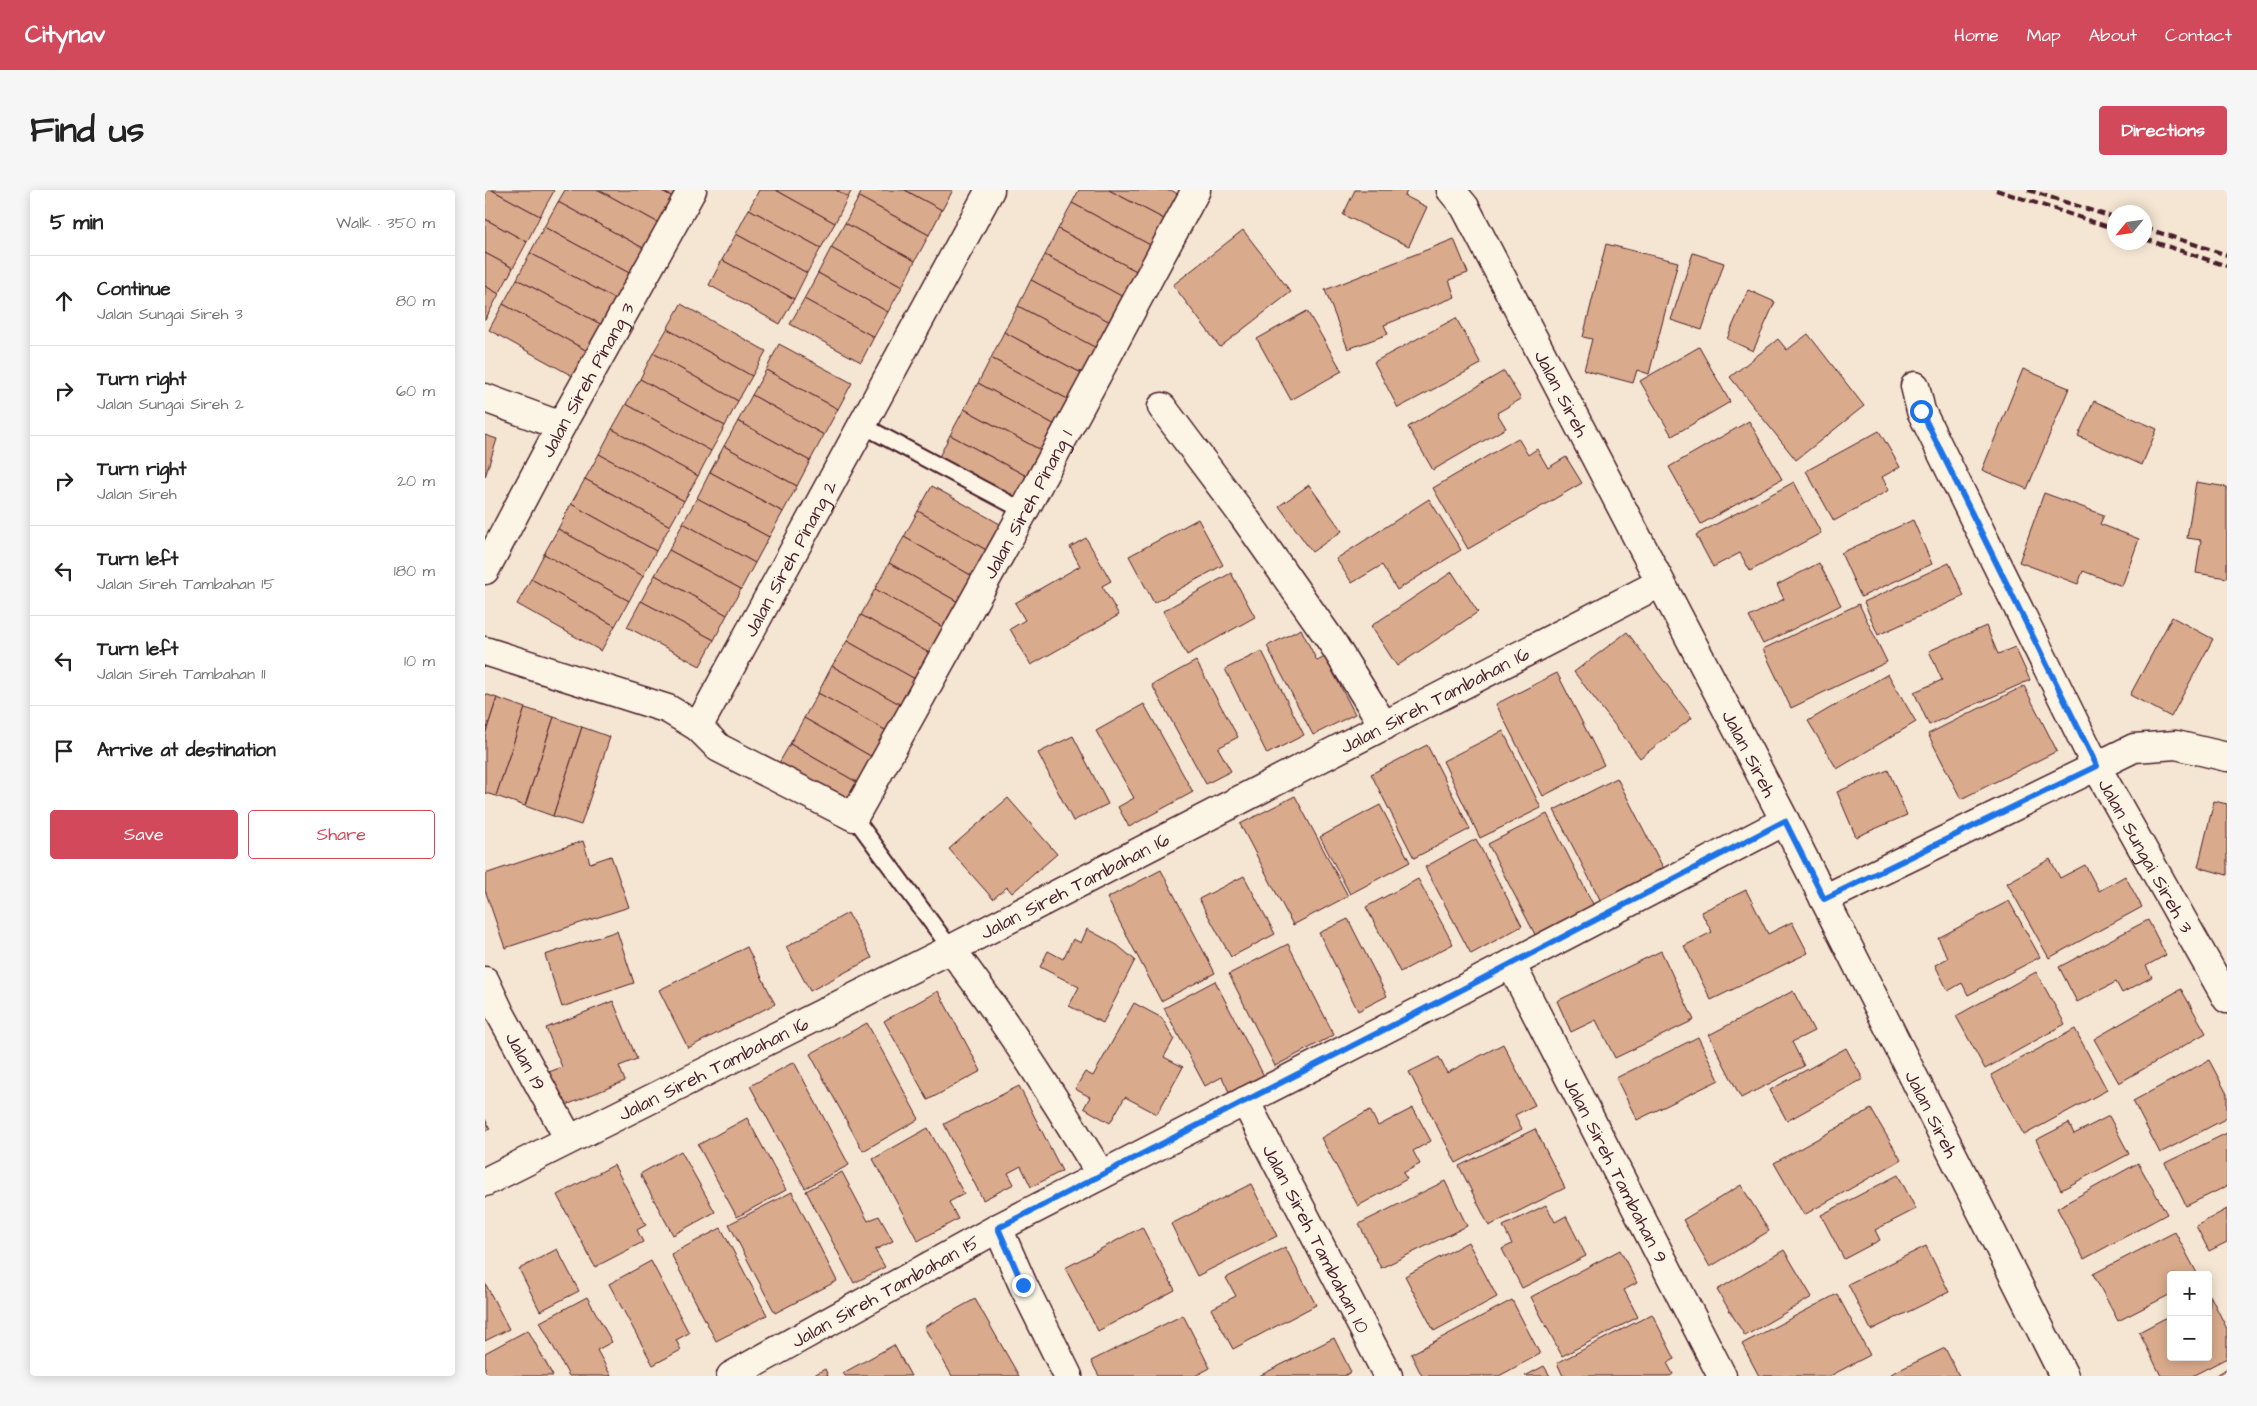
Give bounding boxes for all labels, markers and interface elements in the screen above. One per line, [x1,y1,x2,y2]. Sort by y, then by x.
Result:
text: Citynav [25,18,105,52]
text: Home [1954,23,1999,48]
text: Map [2027,23,2061,48]
text: About [2089,23,2137,48]
text: Contact [2165,23,2232,48]
text: Find us [30,106,144,155]
button: Directions [2099,106,2227,155]
north arrow [2107,205,2152,250]
text: 5 min [50,208,103,237]
text: Walk · 350 m [336,212,435,234]
text: Continue [97,276,171,303]
icon: ahead [50,287,78,315]
text: 80 m [396,290,435,312]
street label: Jalan Sireh Pinang 3 [535,298,642,463]
text: Jalan Sungai Sireh 3 [97,303,243,325]
street label: Jalan Sireh [1527,346,1595,443]
text: Turn right [97,366,186,393]
icon: right [50,377,78,405]
text: 60 m [396,380,435,402]
text: Jalan Sungai Sireh 2 [97,393,244,415]
route start [1910,400,1933,423]
street label: Jalan Sireh Pinang 1 [977,425,1080,584]
text: Turn right [97,456,186,483]
icon: right [50,467,78,495]
text: 20 m [397,470,435,492]
street label: Jalan Sireh Pinang 2 [738,476,845,642]
text: Jalan Sireh [97,483,177,505]
text: Turn left [97,546,178,573]
icon: left [50,557,78,585]
text: 180 m [394,560,435,582]
text: Jalan Sireh Tambahan 15 [97,573,275,595]
text: Turn left [97,636,178,663]
street label: Jalan Sireh Tambahan 16 [1336,641,1534,761]
icon: left [50,647,78,675]
text: 10 m [404,650,435,672]
text: Jalan Sireh Tambahan 11 [97,663,265,685]
street label: Jalan Sireh [1714,706,1783,803]
icon: arrive [50,737,78,765]
text: Arrive at destination [97,737,276,764]
street label: Jalan Sungai Sireh 3 [2091,774,2199,939]
button: Save [50,810,238,859]
button: Share [248,810,435,859]
street label: Jalan Sireh Tambahan 16 [976,826,1175,947]
street label: Jalan Sireh Tambahan 16 [614,1010,814,1128]
street label: Jalan 19 [498,1028,552,1096]
street label: Jalan Sireh [1897,1066,1964,1163]
street label: Jalan Sireh Tambahan 9 [1556,1072,1674,1268]
street label: Jalan Sireh Tambahan 10 [1255,1140,1376,1338]
street label: Jalan Sireh Tambahan 15 [787,1229,985,1355]
map controls [2167,1271,2212,1361]
button: + [2167,1271,2212,1316]
route end [1012,1274,1035,1297]
button: − [2167,1316,2212,1361]

